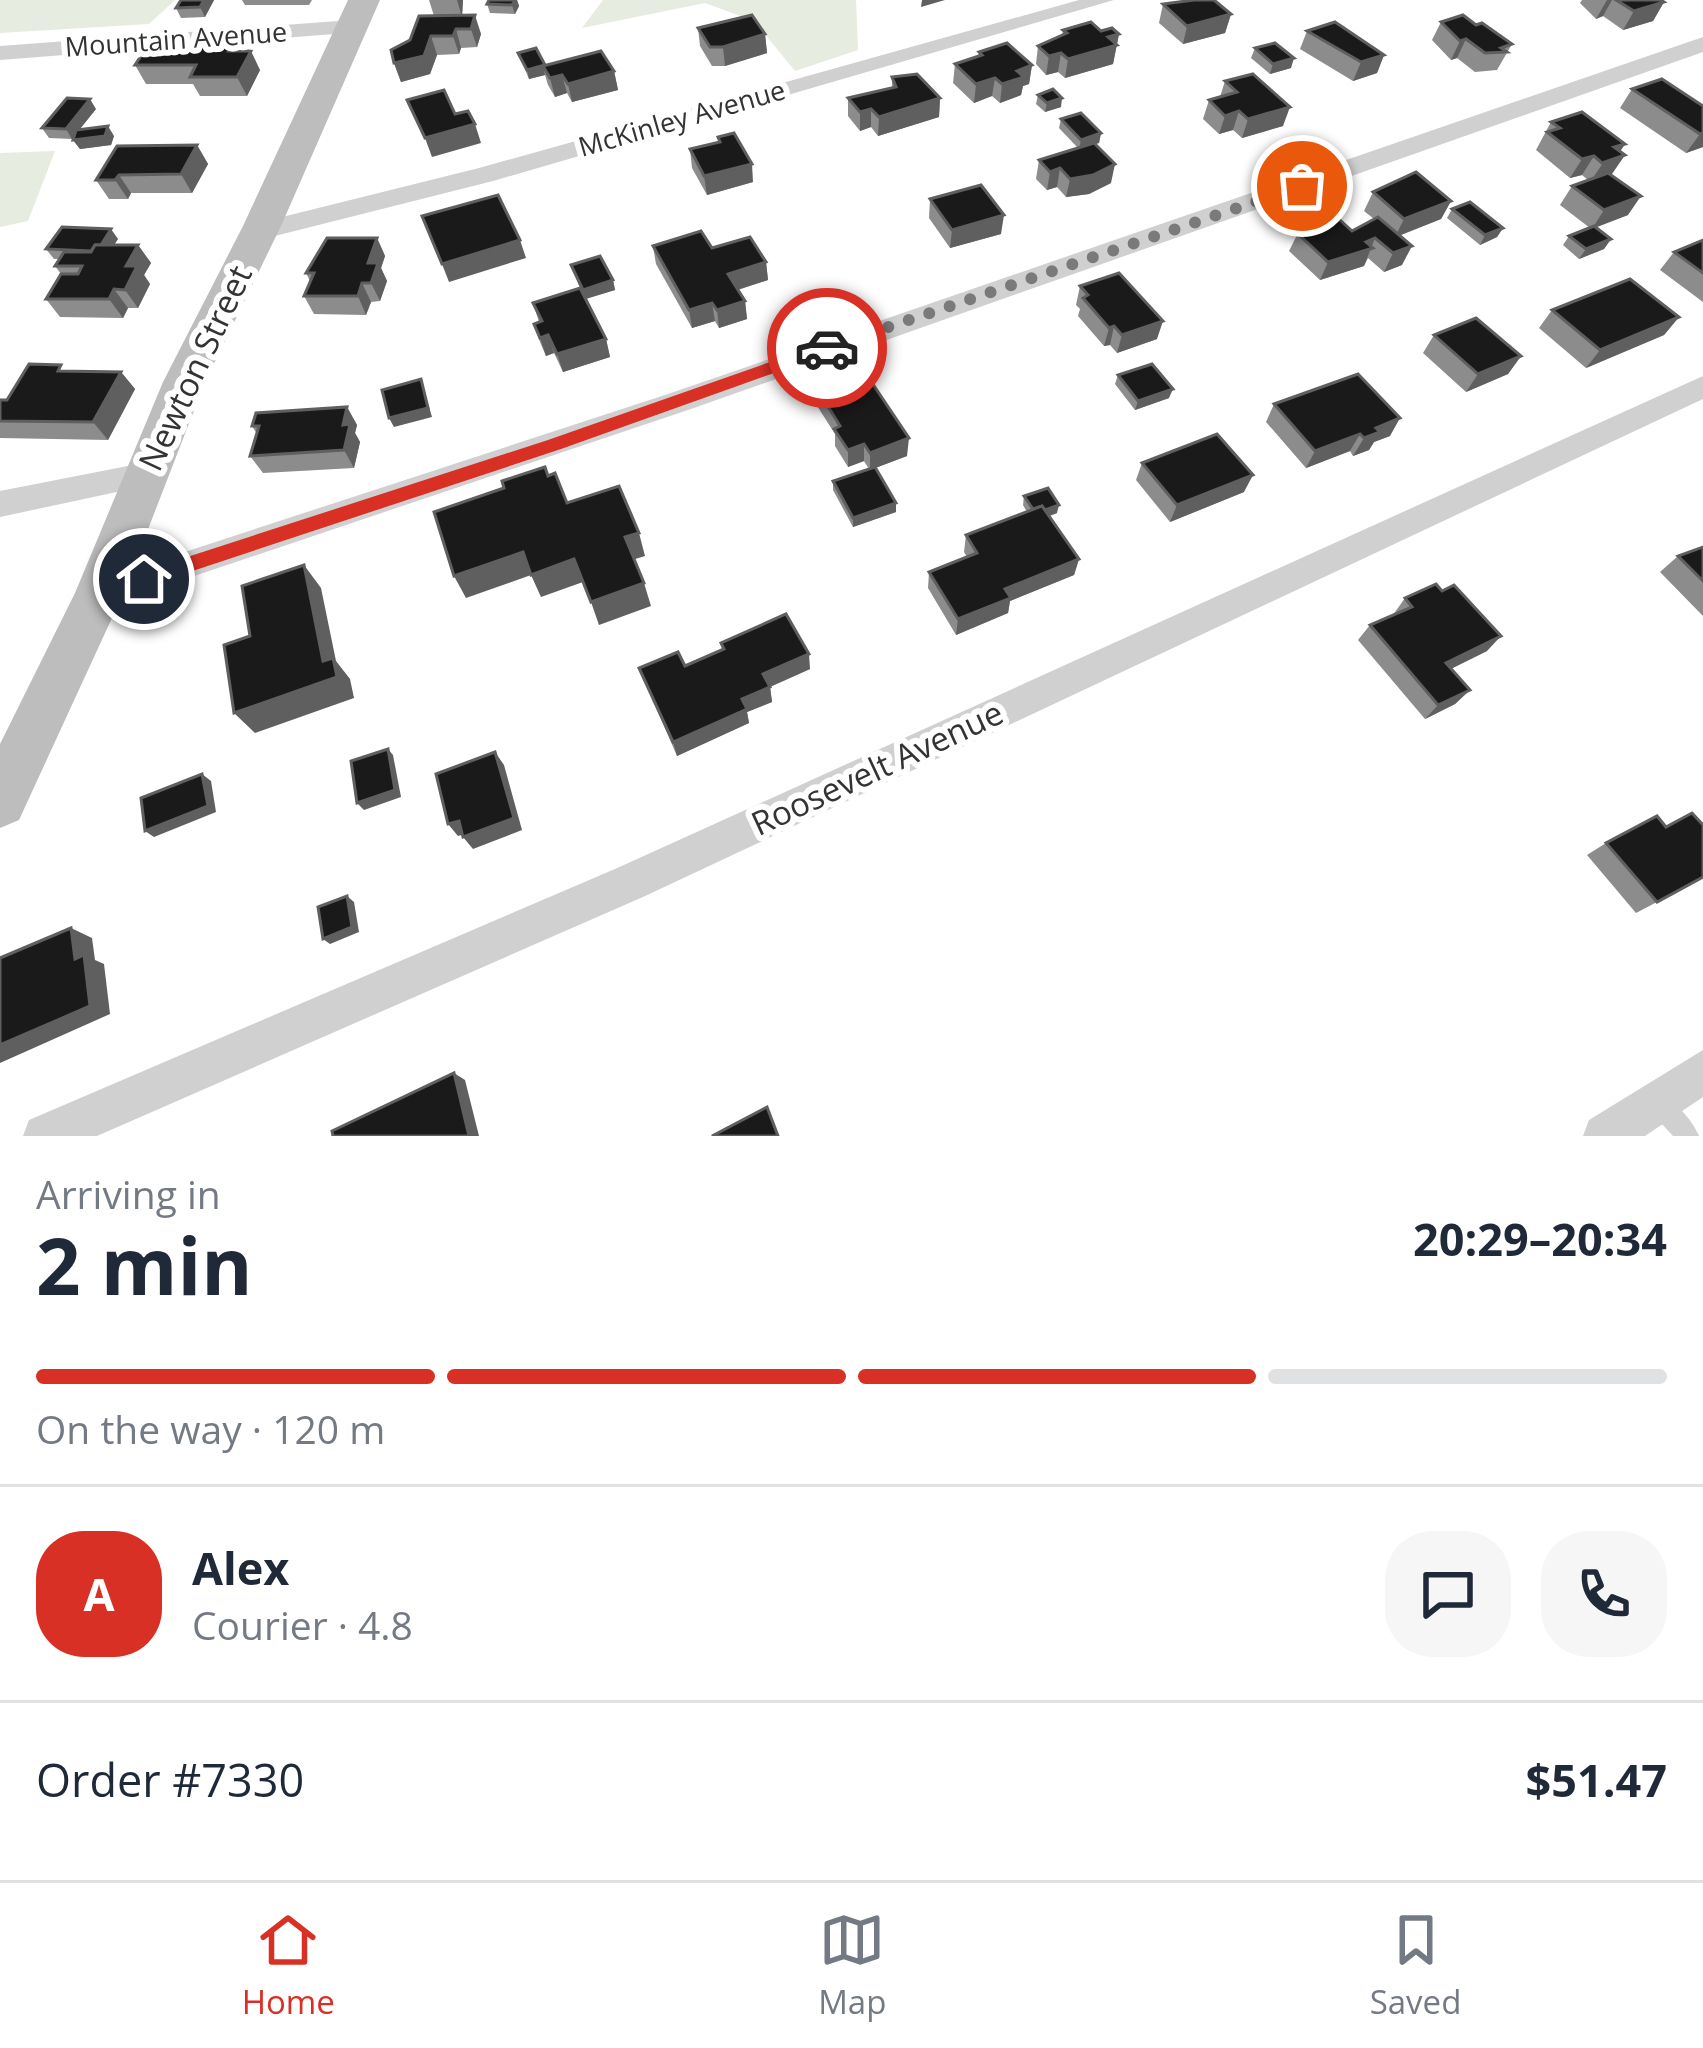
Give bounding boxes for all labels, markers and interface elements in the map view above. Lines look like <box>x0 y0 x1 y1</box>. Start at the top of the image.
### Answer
street label: Mountain Avenue <box>64 12 288 65</box>
street label: McKinley Avenue <box>574 70 789 165</box>
pin <box>1251 135 1353 237</box>
icon: bag <box>1269 153 1335 219</box>
street label: Newton Street <box>127 258 262 478</box>
courier <box>767 288 887 408</box>
icon: car <box>794 315 860 381</box>
pin <box>93 528 195 630</box>
icon: home <box>111 546 177 612</box>
street label: Roosevelt Avenue <box>744 689 1010 846</box>
text: Arriving in <box>36 1167 221 1220</box>
text: 20:29–20:34 <box>1413 1208 1667 1269</box>
text: 2 min <box>36 1212 253 1318</box>
text: On the way · 120 m <box>36 1402 385 1455</box>
button: chat <box>1385 1531 1511 1657</box>
button: phone <box>1541 1531 1667 1657</box>
text: Alex <box>192 1537 289 1598</box>
text: A <box>83 1563 115 1624</box>
text: Courier · 4.8 <box>192 1598 413 1651</box>
text: Order #7330 <box>36 1749 304 1810</box>
text: $51.47 <box>1526 1749 1667 1810</box>
tab: Home <box>242 1907 335 2024</box>
tab: Map <box>818 1907 886 2024</box>
tab: Saved <box>1370 1907 1461 2024</box>

